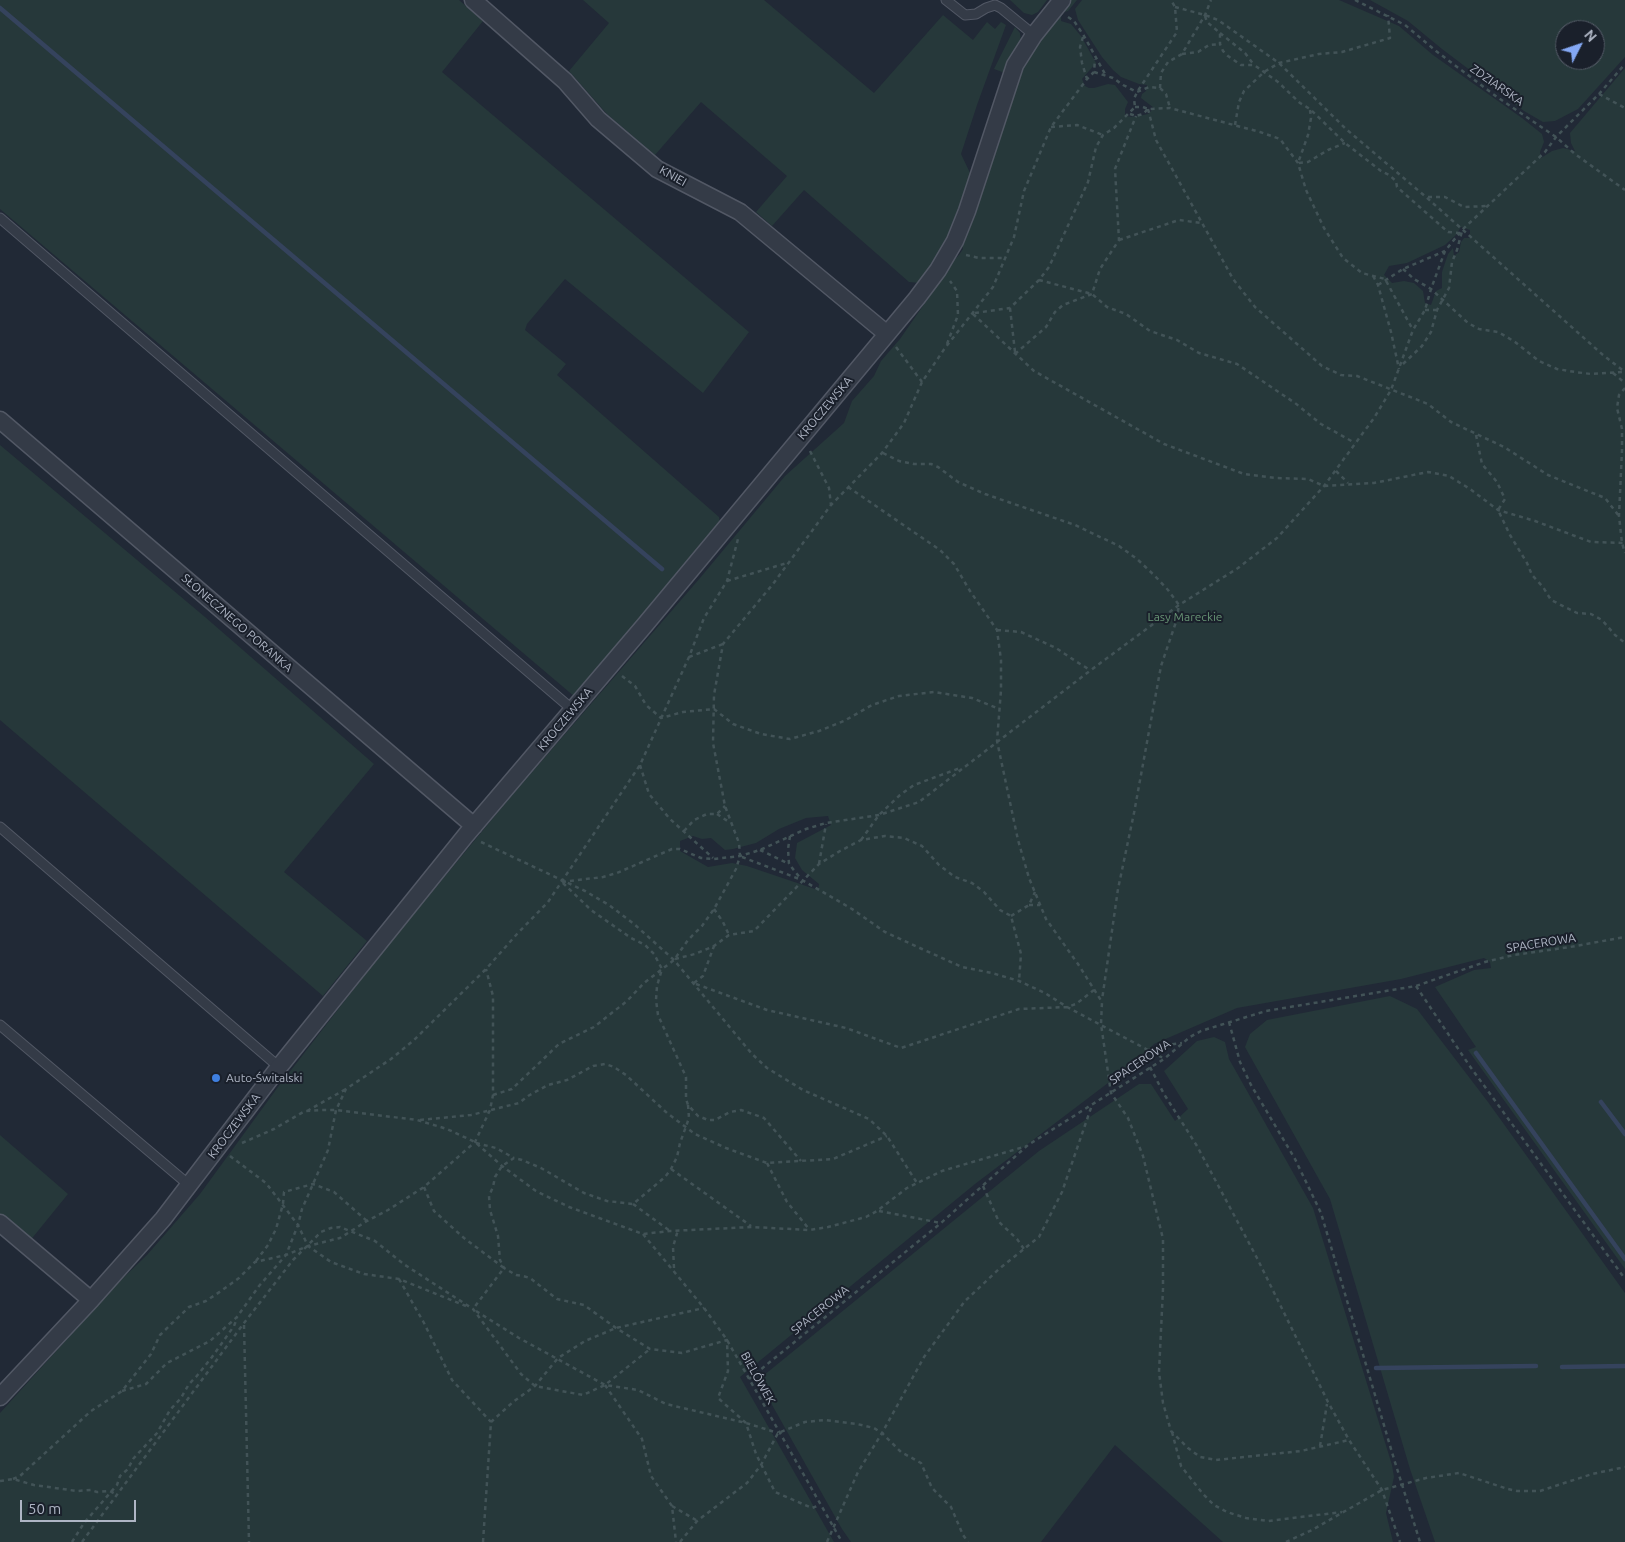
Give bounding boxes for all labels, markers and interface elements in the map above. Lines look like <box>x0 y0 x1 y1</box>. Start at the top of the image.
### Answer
north arrow <box>1555 20 1605 70</box>
text: N <box>1581 27 1600 45</box>
street label: ZDZIARSKA <box>1467 61 1527 109</box>
street label: KNIEI <box>657 163 689 189</box>
street label: KROCZEWSKA <box>794 374 856 442</box>
street label: SŁONECZNEGO PORANKA <box>179 571 295 675</box>
park label: Lasy Mareckie <box>1148 610 1222 624</box>
street label: KROCZEWSKA <box>534 685 596 753</box>
street label: SPACEROWA <box>1505 930 1577 956</box>
street label: SPACEROWA <box>1107 1036 1173 1088</box>
place label: Auto-Świtalski <box>226 1071 303 1085</box>
marker: Auto-Świtalski <box>210 1072 222 1084</box>
street label: KROCZEWSKA <box>205 1091 263 1161</box>
street label: SPACEROWA <box>788 1282 852 1338</box>
street label: BIELÓWEK <box>738 1349 778 1407</box>
scale bar <box>22 1490 139 1522</box>
text: 50 m <box>28 1500 61 1517</box>

